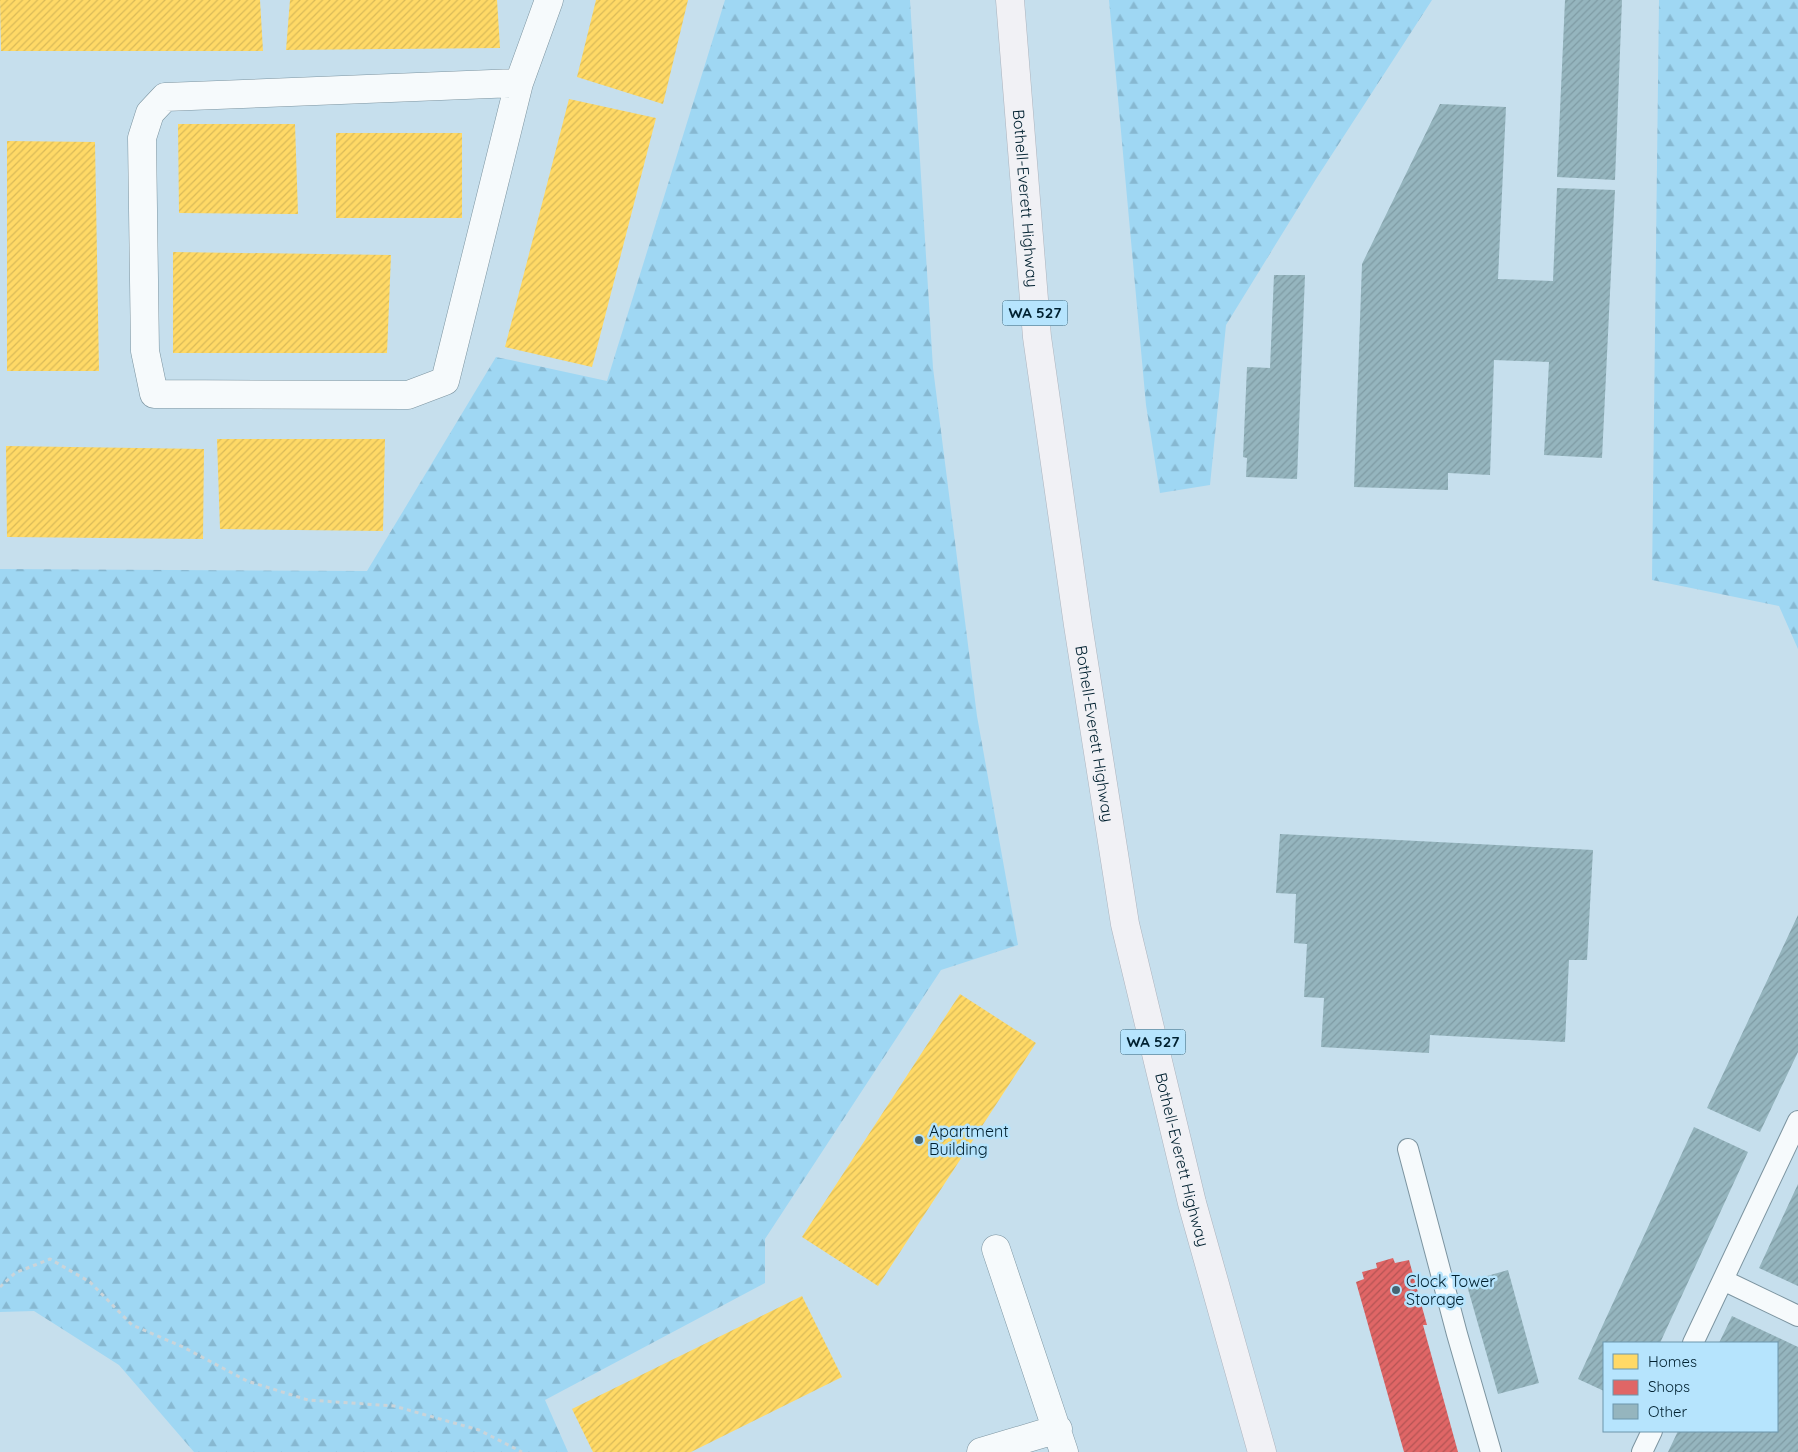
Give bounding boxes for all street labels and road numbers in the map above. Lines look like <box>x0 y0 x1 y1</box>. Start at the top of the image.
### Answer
street label: Bothell-Everett Highway <box>1009 109 1043 288</box>
road number: WA 527 <box>1002 300 1068 326</box>
street label: Bothell-Everett Highway <box>1071 644 1119 823</box>
road number: WA 527 <box>1120 1030 1186 1054</box>
street label: Bothell-Everett Highway <box>1151 1070 1214 1249</box>

